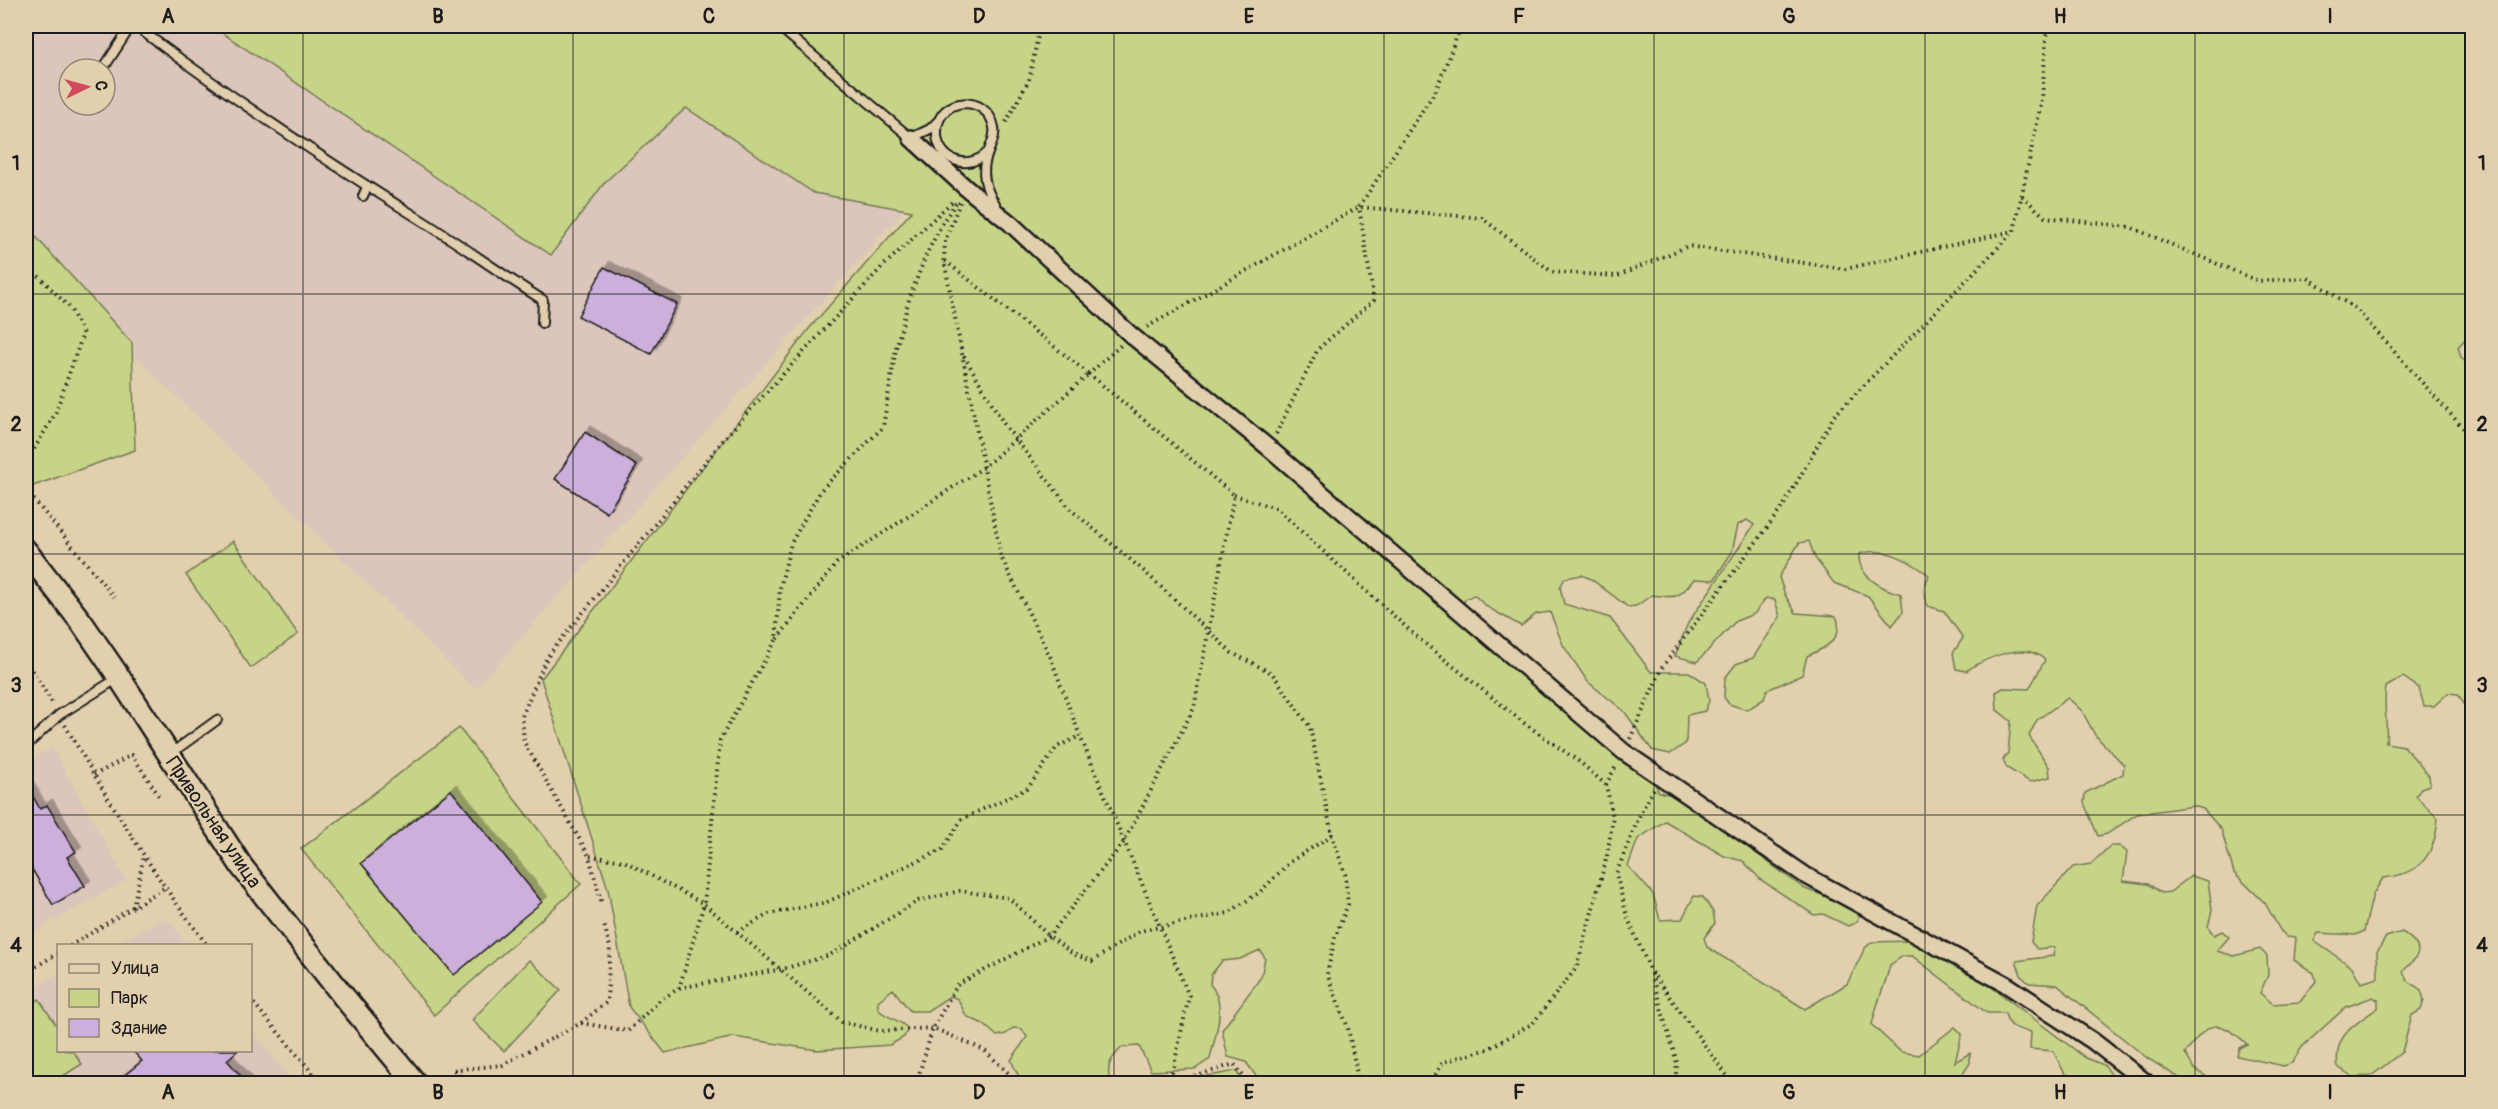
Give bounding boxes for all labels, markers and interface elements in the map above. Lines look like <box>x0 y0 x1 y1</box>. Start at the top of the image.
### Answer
text: A <box>162 4 175 29</box>
text: B <box>432 4 444 29</box>
text: C <box>703 4 715 29</box>
text: D <box>973 4 986 29</box>
text: E <box>1244 4 1255 29</box>
text: F <box>1513 4 1525 29</box>
text: G <box>1782 4 1796 29</box>
text: H <box>2054 4 2067 29</box>
text: I <box>2327 4 2333 29</box>
north arrow <box>57 57 117 117</box>
text: С <box>91 80 111 92</box>
text: 1 <box>12 151 20 176</box>
text: 1 <box>2478 151 2486 176</box>
text: 2 <box>10 412 22 437</box>
text: 2 <box>2476 412 2488 437</box>
text: 3 <box>10 673 22 698</box>
text: 3 <box>2476 673 2488 698</box>
street label: Привольная улица <box>160 752 267 893</box>
text: 4 <box>10 933 22 958</box>
text: 4 <box>2476 933 2488 958</box>
legend <box>57 944 252 1052</box>
text: Улица <box>111 957 159 980</box>
text: Парк <box>111 987 148 1010</box>
text: Здание <box>111 1017 167 1040</box>
text: A <box>162 1080 175 1105</box>
text: B <box>432 1080 444 1105</box>
text: C <box>703 1080 715 1105</box>
text: D <box>973 1080 986 1105</box>
text: E <box>1244 1080 1255 1105</box>
text: F <box>1513 1080 1525 1105</box>
text: G <box>1782 1080 1796 1105</box>
text: H <box>2054 1080 2067 1105</box>
text: I <box>2327 1080 2333 1105</box>

